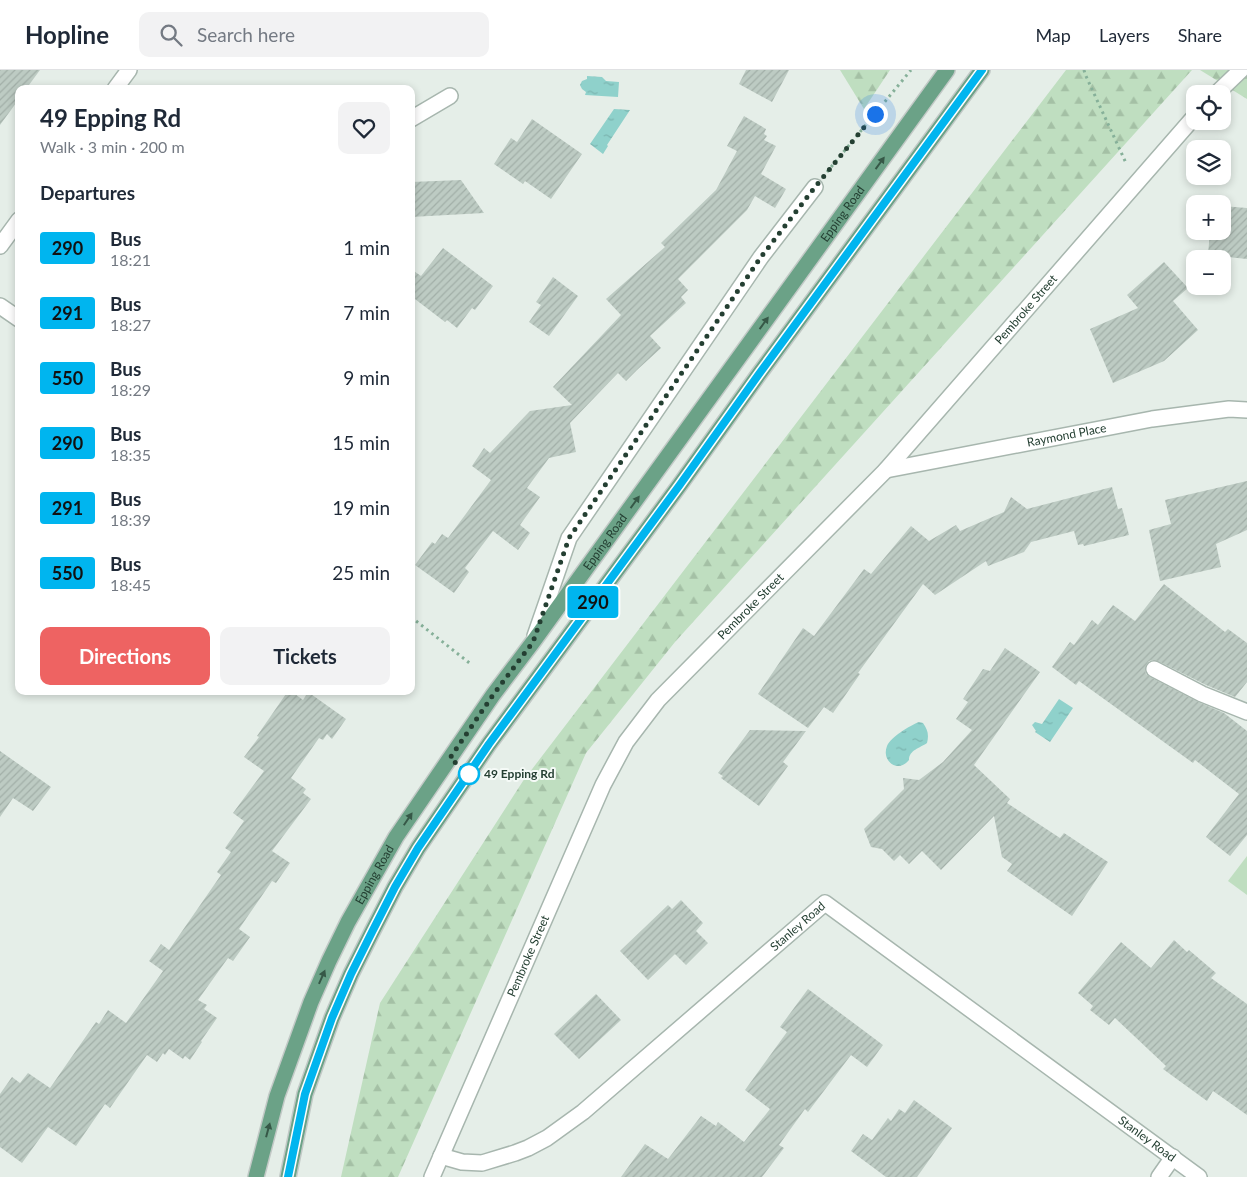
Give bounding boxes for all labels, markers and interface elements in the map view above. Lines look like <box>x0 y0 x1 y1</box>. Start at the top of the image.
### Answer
search box <box>139 12 489 57</box>
text: Hopline <box>25 20 109 49</box>
icon: search <box>157 21 185 49</box>
text: Search here <box>197 23 295 46</box>
text: Map <box>1035 24 1071 46</box>
text: Layers <box>1099 24 1150 46</box>
text: Share <box>1178 24 1222 46</box>
map controls <box>1186 85 1231 295</box>
button: locate <box>1186 85 1231 130</box>
button: heart <box>338 102 390 154</box>
your location <box>863 102 888 127</box>
text: 49 Epping Rd <box>40 103 181 132</box>
text: Walk · 3 min · 200 m <box>40 137 185 156</box>
button: layers <box>1186 140 1231 185</box>
one-way arrow <box>874 157 885 170</box>
text: Departures <box>40 181 135 204</box>
street label: Epping Road <box>817 183 868 245</box>
button: + <box>1186 195 1231 240</box>
text: Bus <box>110 227 141 250</box>
text: 1 min <box>343 236 390 259</box>
text: 290 <box>52 237 83 259</box>
text: 18:21 <box>110 250 151 269</box>
button: − <box>1186 250 1231 295</box>
street label: Pembroke Street <box>991 271 1061 347</box>
text: Bus <box>110 292 141 315</box>
text: 7 min <box>343 301 390 324</box>
text: 291 <box>52 302 83 324</box>
text: 18:27 <box>110 315 151 334</box>
one-way arrow <box>759 316 769 330</box>
text: Bus <box>110 357 141 380</box>
text: 9 min <box>343 366 390 389</box>
text: 550 <box>52 367 83 389</box>
text: 18:29 <box>110 380 151 399</box>
street label: Raymond Place <box>1026 420 1108 450</box>
text: Bus <box>110 422 141 445</box>
text: 15 min <box>332 431 390 454</box>
text: 290 <box>52 432 83 454</box>
text: 18:35 <box>110 445 151 464</box>
text: Bus <box>110 487 141 510</box>
one-way arrow <box>630 495 640 509</box>
text: 19 min <box>332 496 390 519</box>
text: 291 <box>52 497 83 519</box>
text: 18:39 <box>110 510 151 529</box>
street label: Epping Road <box>579 511 630 573</box>
text: Bus <box>110 552 141 575</box>
text: 25 min <box>332 561 390 584</box>
text: 550 <box>52 562 83 584</box>
street label: Pembroke Street <box>714 569 787 642</box>
text: 18:45 <box>110 575 151 594</box>
line badge: 290 <box>564 586 622 618</box>
text: 290 <box>577 591 609 613</box>
button: Directions <box>40 627 210 685</box>
button: Tickets <box>220 627 390 685</box>
marker: 49 Epping Rd <box>458 763 480 785</box>
place label: 49 Epping Rd <box>484 766 555 781</box>
one-way arrow <box>403 812 413 826</box>
street label: Epping Road <box>352 842 397 907</box>
street label: Stanley Road <box>767 898 828 954</box>
street label: Pembroke Street <box>504 912 553 999</box>
one-way arrow <box>318 970 326 984</box>
street label: Stanley Road <box>1115 1112 1179 1165</box>
one-way arrow <box>264 1122 272 1137</box>

